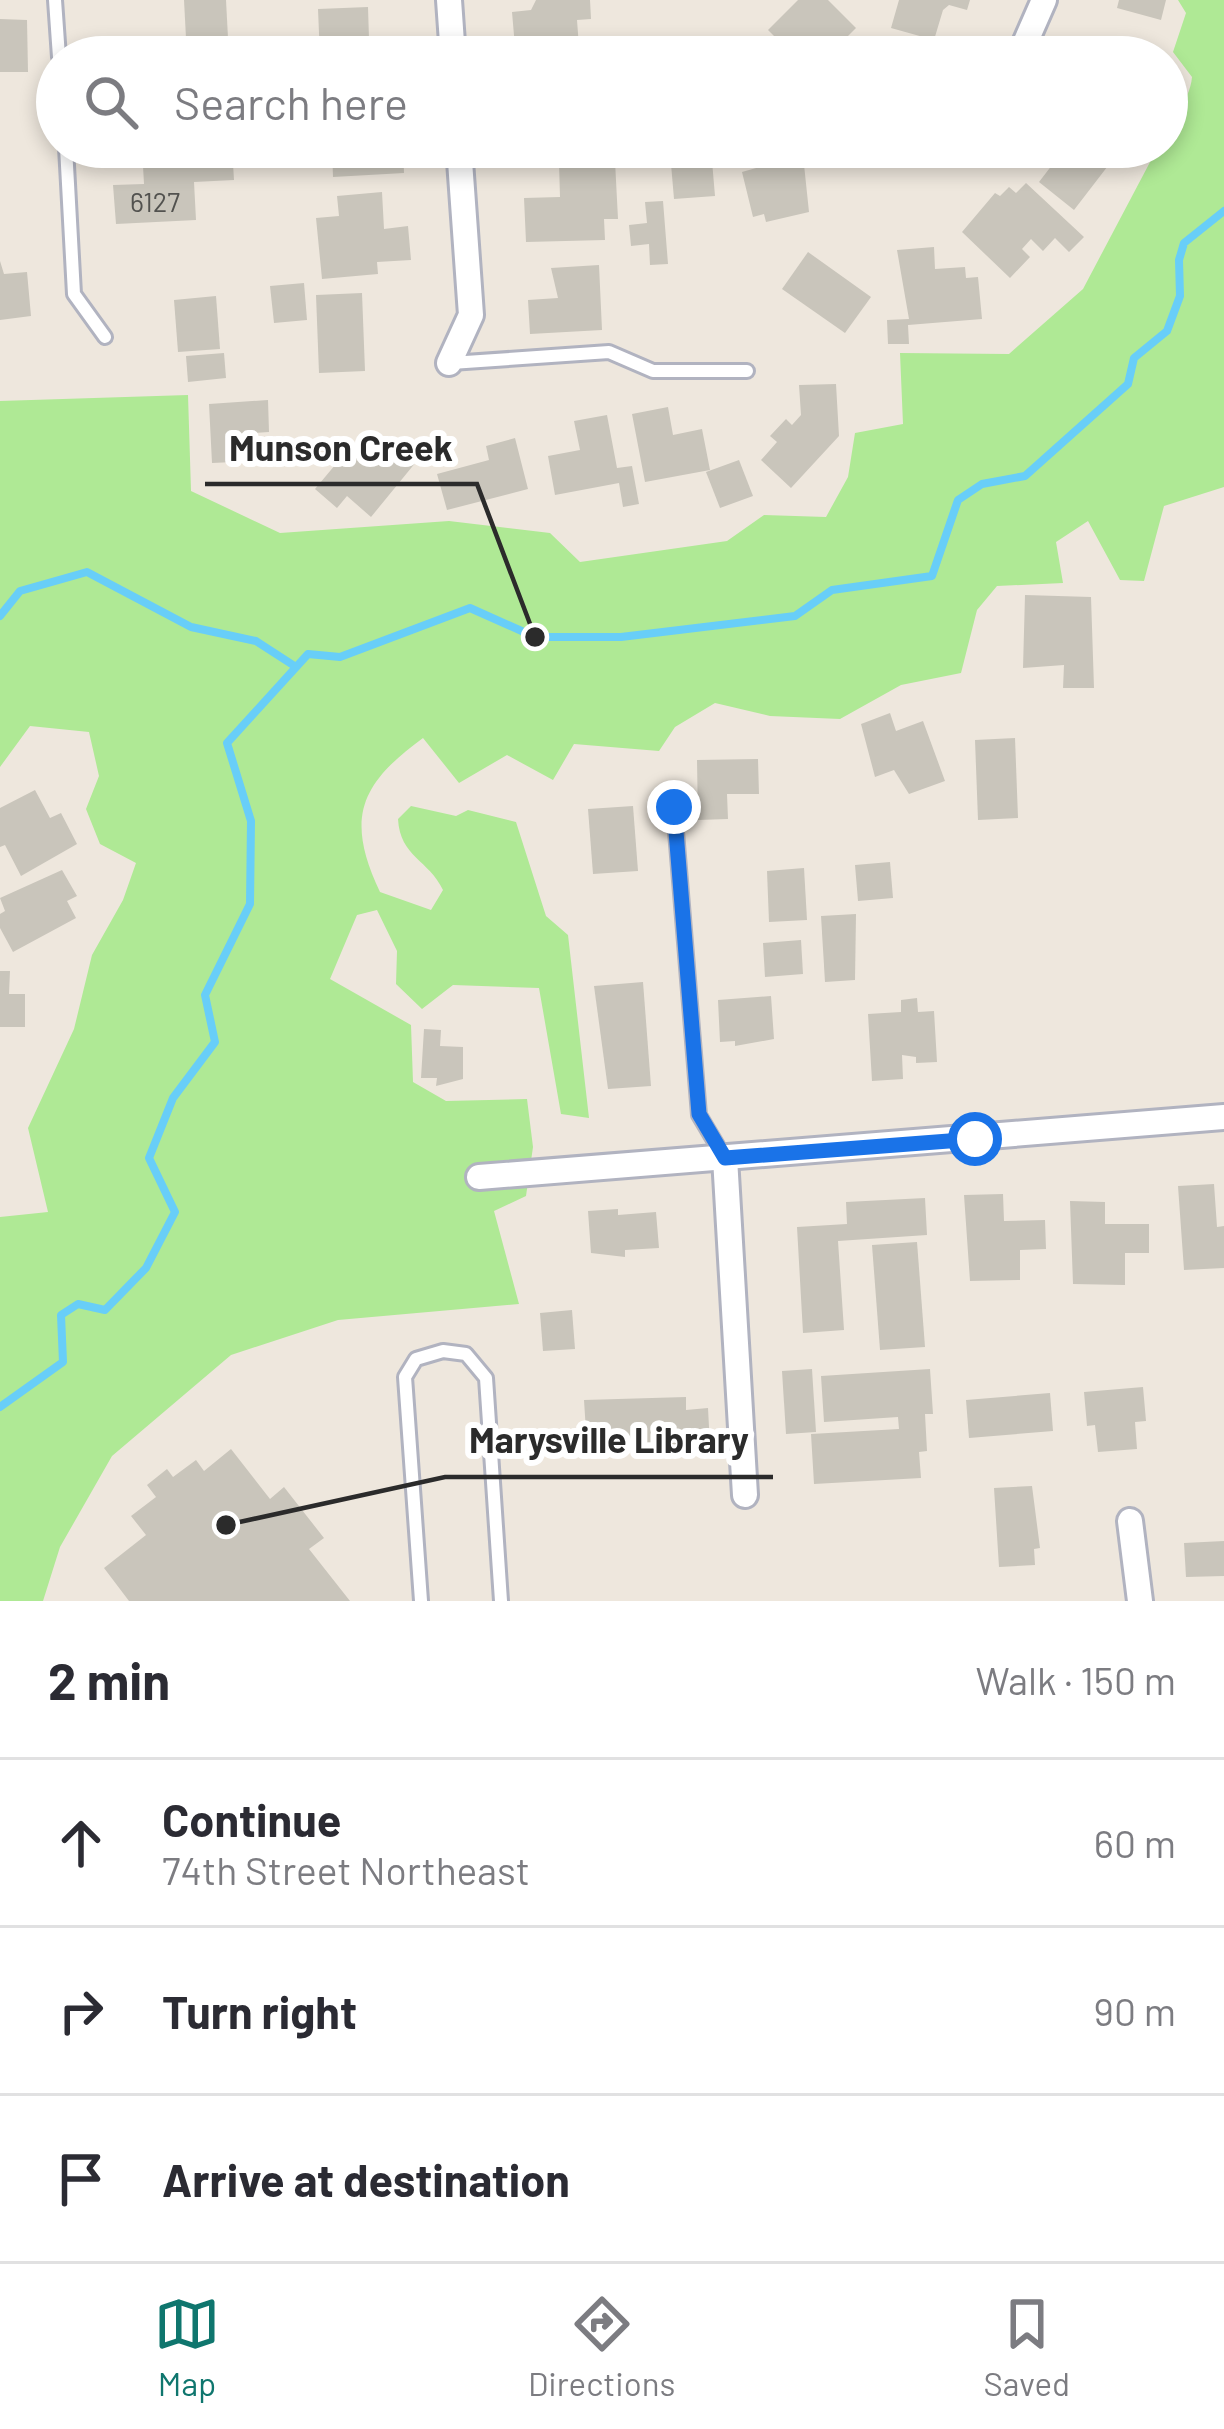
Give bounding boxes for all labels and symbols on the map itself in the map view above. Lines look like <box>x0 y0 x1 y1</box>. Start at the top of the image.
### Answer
house number: 6127 <box>130 185 180 217</box>
callout: Munson Creek <box>205 412 477 484</box>
text: Munson Creek <box>229 425 453 468</box>
route end <box>647 780 701 834</box>
route start <box>948 1112 1002 1166</box>
callout: Marysville Library <box>445 1405 773 1477</box>
text: Marysville Library <box>469 1417 749 1460</box>

